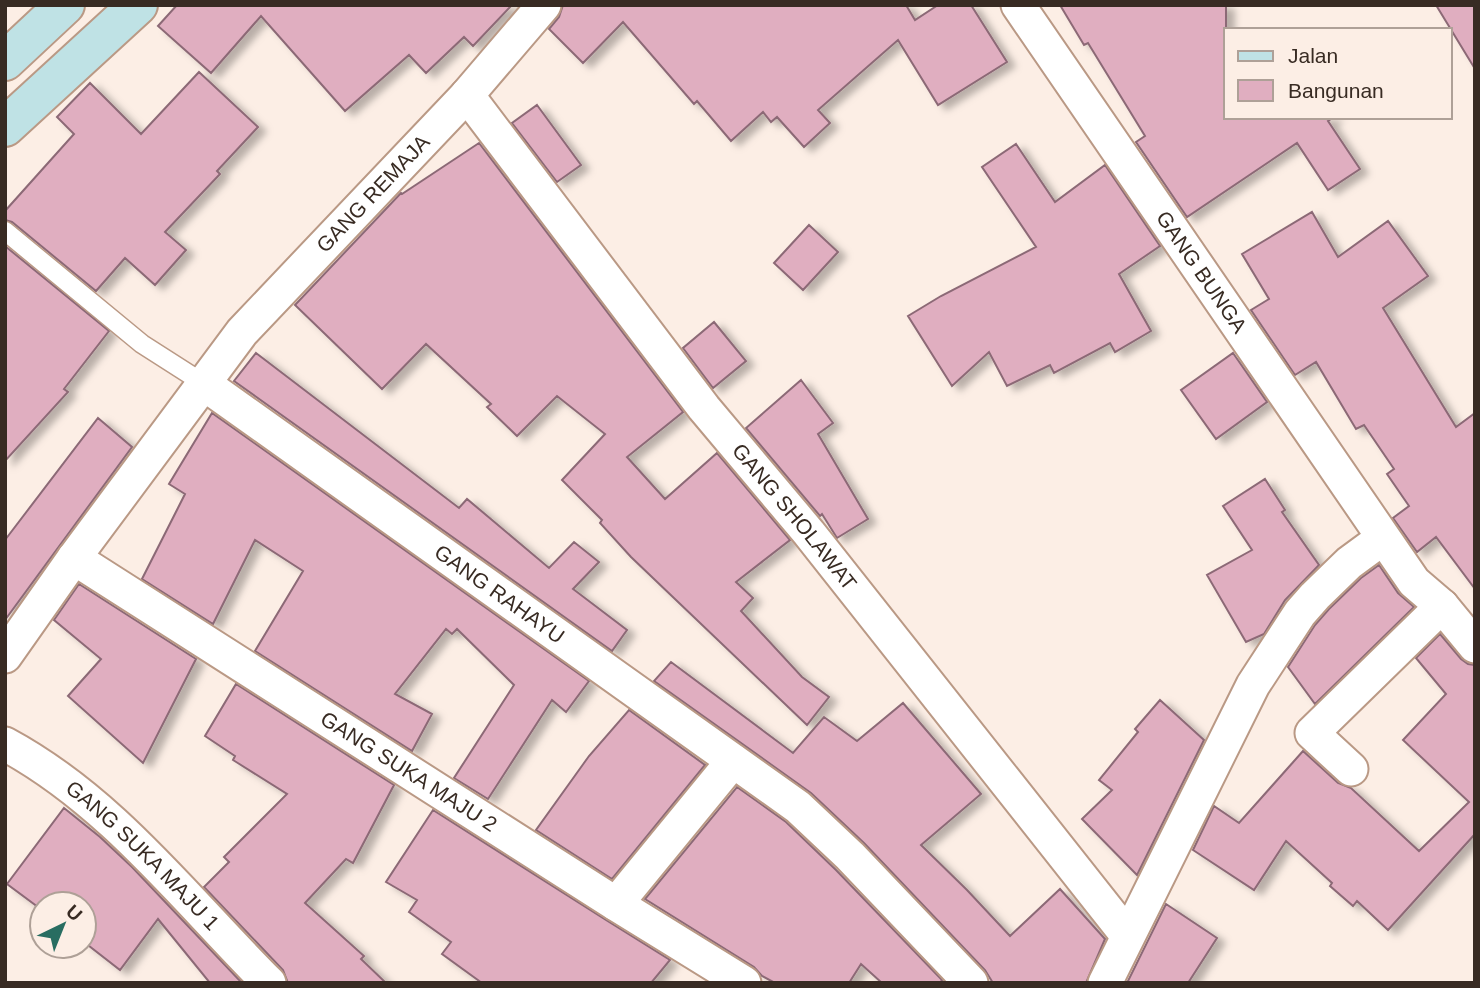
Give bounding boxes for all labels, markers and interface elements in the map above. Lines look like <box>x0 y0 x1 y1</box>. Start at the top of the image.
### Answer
legend <box>1224 28 1452 119</box>
text: Jalan <box>1288 44 1338 67</box>
text: Bangunan <box>1288 79 1384 102</box>
street label: GANG REMAJA <box>312 130 434 257</box>
street label: GANG BUNGA <box>1152 207 1252 337</box>
street label: GANG SHOLAWAT <box>728 439 862 594</box>
street label: GANG RAHAYU <box>430 540 569 648</box>
street label: GANG SUKA MAJU 2 <box>317 707 501 836</box>
street label: GANG SUKA MAJU 1 <box>58 778 224 938</box>
north arrow <box>28 890 98 960</box>

